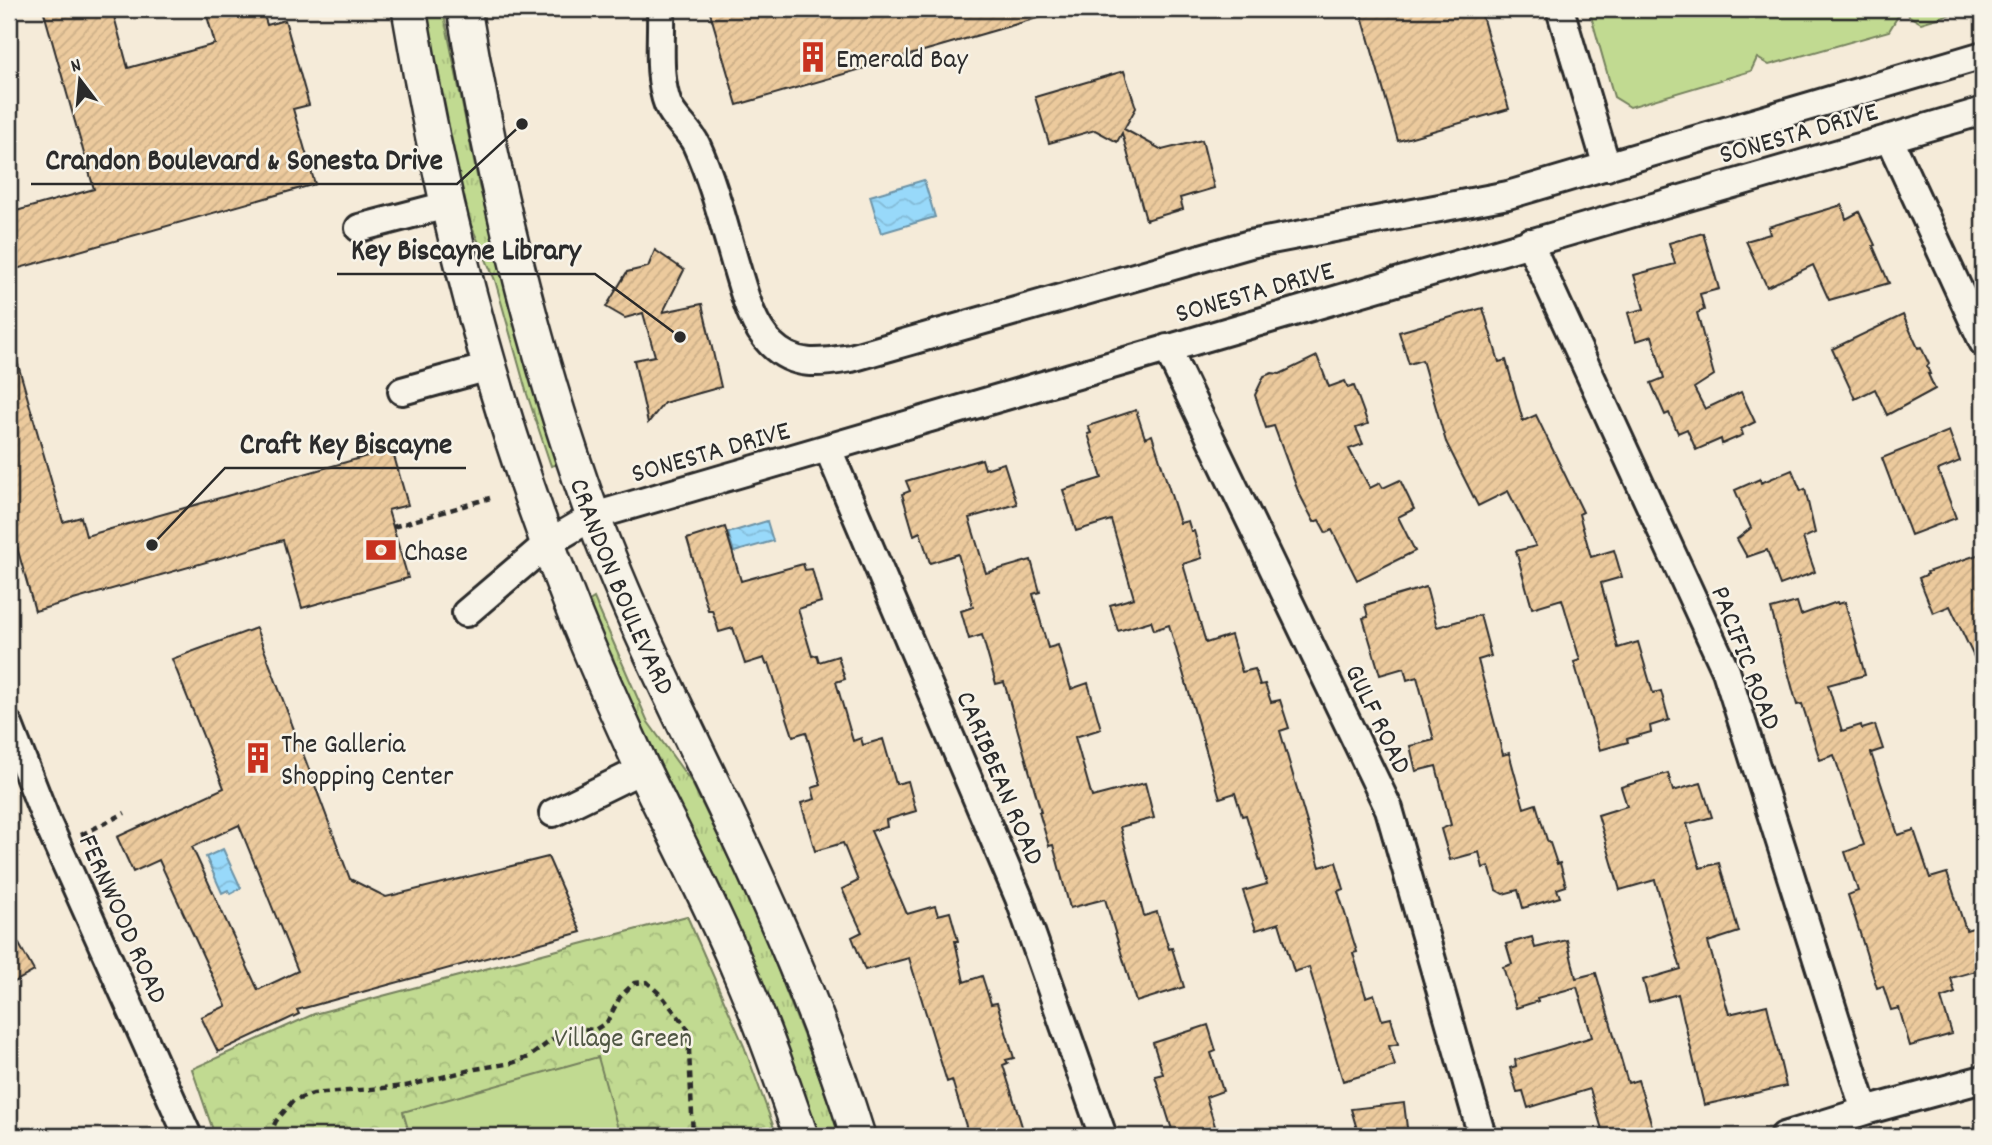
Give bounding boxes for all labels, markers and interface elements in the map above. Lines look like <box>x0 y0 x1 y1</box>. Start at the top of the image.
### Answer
building icon: Emerald Bay <box>796 40 830 74</box>
place label: Emerald Bay <box>836 42 968 82</box>
north arrow <box>46 46 116 116</box>
text: N <box>68 53 85 81</box>
street label: SONESTA DRIVE <box>1715 94 1884 178</box>
callout: Crandon Boulevard & Sonesta Drive <box>31 133 457 184</box>
text: Crandon Boulevard & Sonesta Drive <box>45 142 443 185</box>
callout: Key Biscayne Library <box>337 223 595 274</box>
text: Key Biscayne Library <box>351 232 583 275</box>
street label: SONESTA DRIVE <box>1171 253 1340 337</box>
street label: SONESTA DRIVE <box>627 413 796 497</box>
callout: Craft Key Biscayne <box>225 417 466 468</box>
text: Craft Key Biscayne <box>240 426 452 469</box>
street label: CRANDON BOULEVARD <box>556 474 682 703</box>
bank icon: Chase <box>364 533 398 567</box>
place label: Chase <box>404 535 468 575</box>
street label: PACIFIC ROAD <box>1698 581 1789 737</box>
street label: GULF ROAD <box>1332 659 1419 782</box>
street label: CARIBBEAN ROAD <box>943 686 1052 872</box>
place label: The Galleria Shopping Center <box>281 727 454 799</box>
building icon: The Galleria Shopping Center <box>241 741 275 775</box>
street label: FERNWOOD ROAD <box>65 829 176 1011</box>
park label: Village Green <box>554 1021 692 1061</box>

